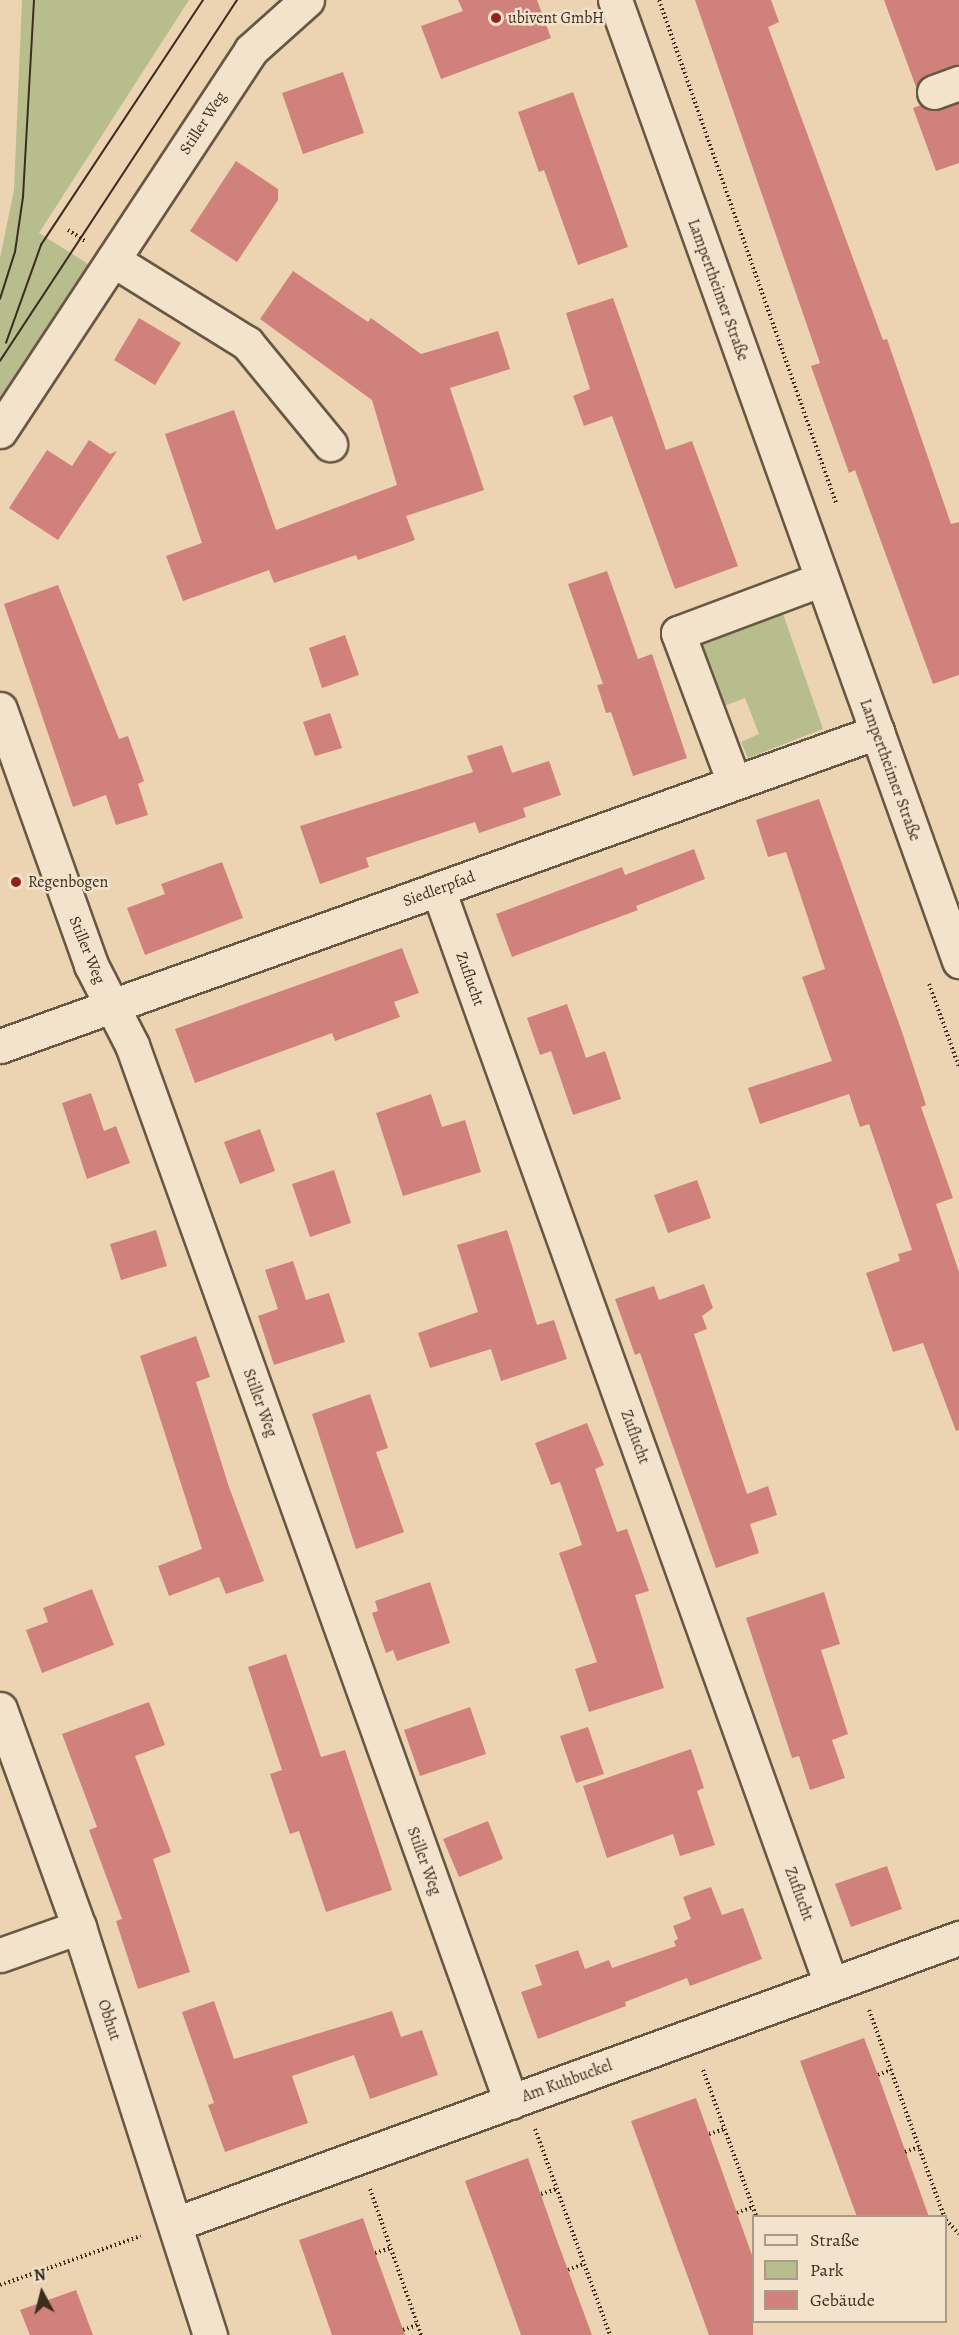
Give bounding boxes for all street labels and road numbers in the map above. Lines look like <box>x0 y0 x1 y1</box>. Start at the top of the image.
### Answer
street label: Stiller Weg <box>176 88 230 158</box>
street label: Lampertheimer Straße <box>683 216 753 364</box>
street label: Lampertheimer Straße <box>855 696 925 844</box>
street label: Siedlerpfad <box>400 867 478 911</box>
street label: Stiller Weg <box>65 913 109 987</box>
street label: Zuflucht <box>451 949 489 1009</box>
street label: Stiller Weg <box>239 1366 281 1440</box>
street label: Zuflucht <box>616 1407 654 1467</box>
street label: Stiller Weg <box>403 1824 445 1898</box>
street label: Zuflucht <box>780 1864 818 1924</box>
street label: Obhut <box>93 1997 125 2043</box>
street label: Am Kuhbuckel <box>519 2056 615 2106</box>

